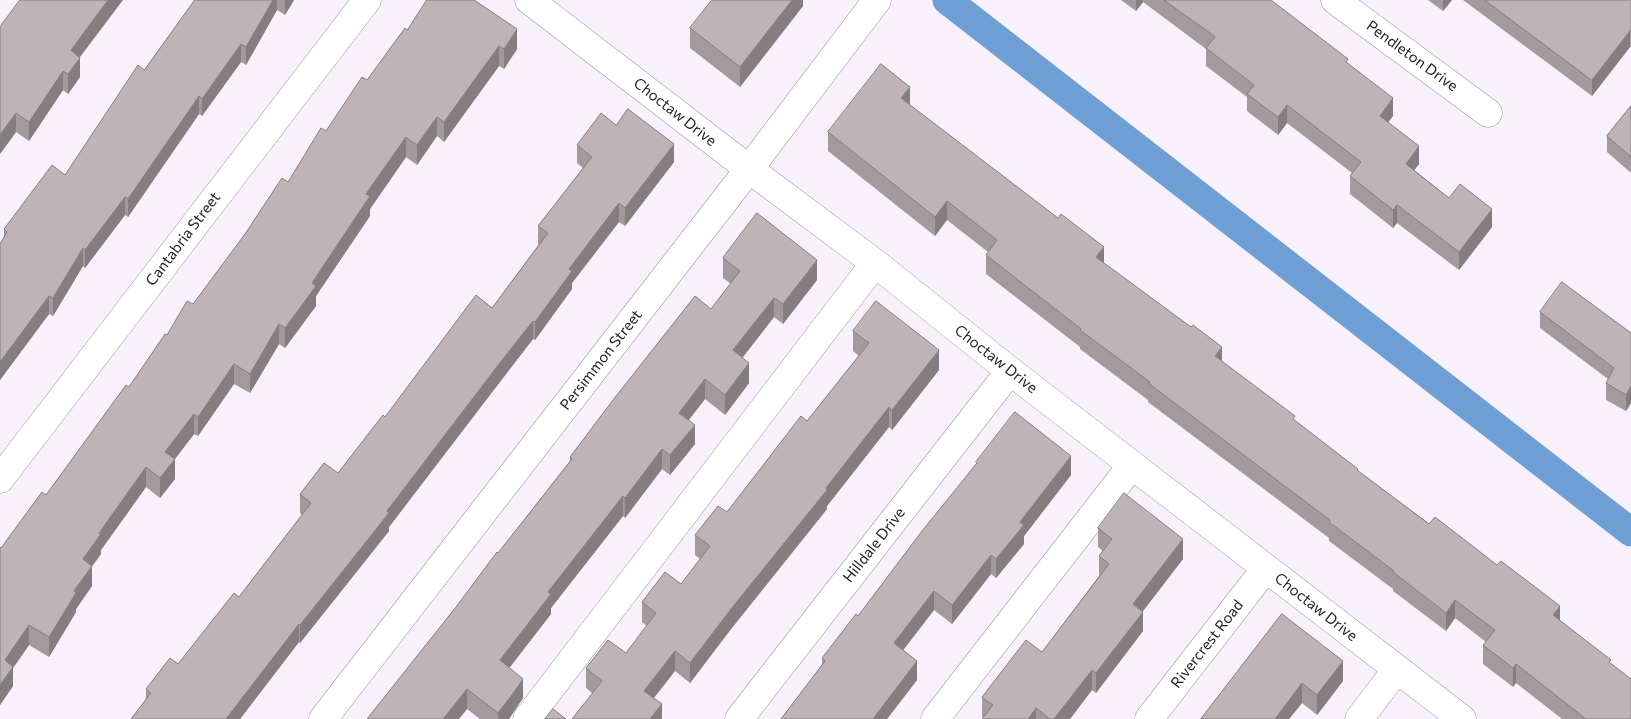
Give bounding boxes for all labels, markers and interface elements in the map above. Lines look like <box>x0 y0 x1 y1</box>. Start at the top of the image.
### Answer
street label: Pendleton Drive <box>1363 17 1461 95</box>
street label: Choctaw Drive <box>630 74 720 150</box>
street label: Cantabria Street <box>142 189 224 289</box>
street label: Persimmon Street <box>556 306 646 414</box>
street label: Choctaw Drive <box>951 321 1041 397</box>
street label: Hilldale Drive <box>839 504 909 586</box>
street label: Choctaw Drive <box>1271 569 1361 645</box>
street label: Rivercrest Road <box>1167 596 1247 692</box>

